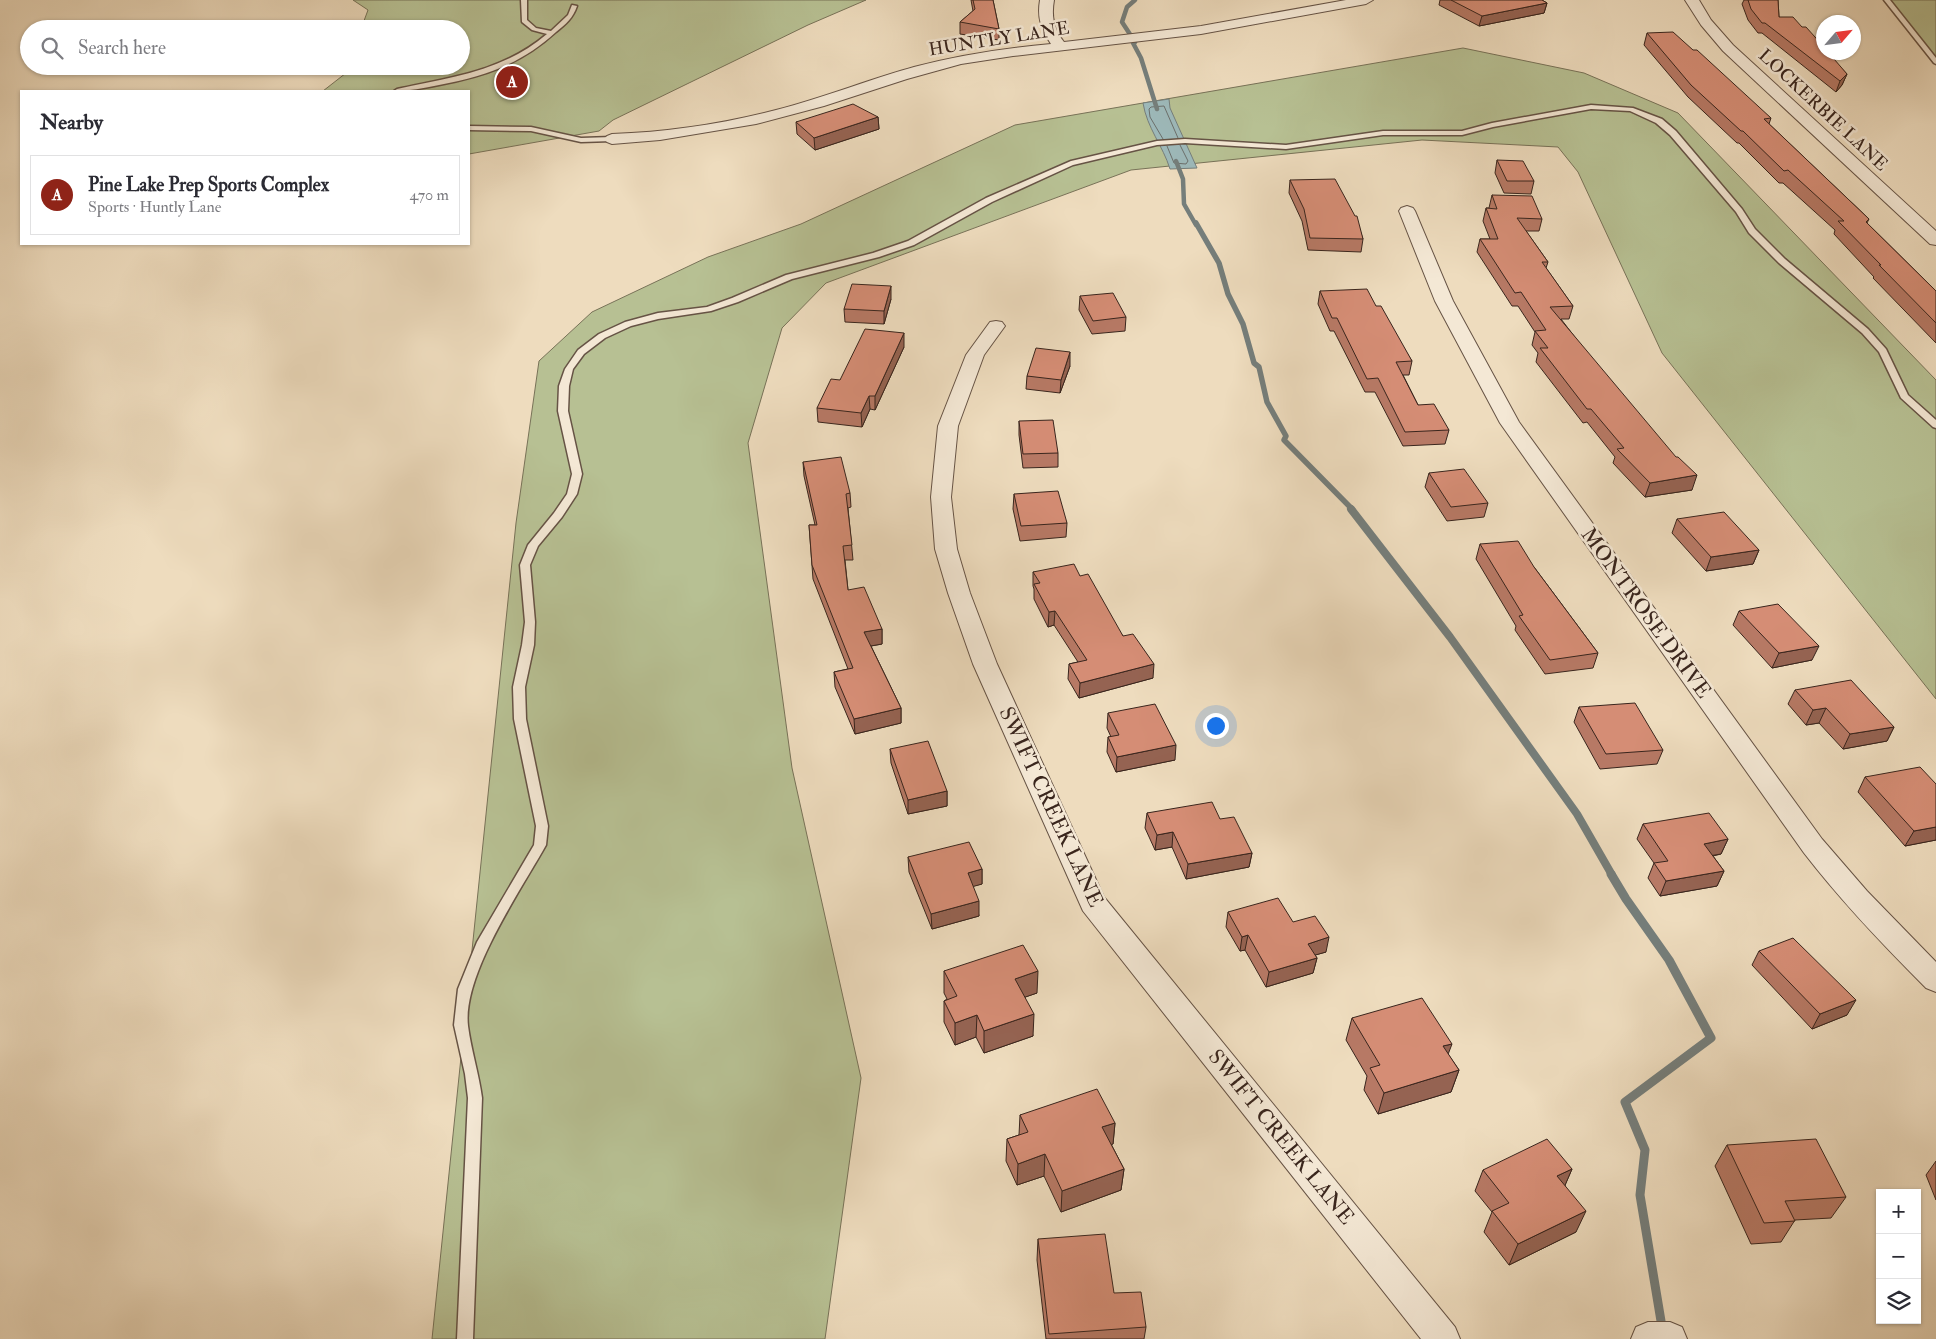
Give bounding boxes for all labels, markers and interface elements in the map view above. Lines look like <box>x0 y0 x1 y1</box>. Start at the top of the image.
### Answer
north arrow <box>1816 15 1861 60</box>
street label: HUNTLY LANE <box>927 17 1071 61</box>
search box <box>20 20 470 75</box>
icon: search <box>38 34 66 62</box>
text: Search here <box>78 36 166 60</box>
street label: LOCKERBIE LANE <box>1753 44 1893 176</box>
pin: A <box>496 63 528 101</box>
text: Nearby <box>40 109 103 136</box>
text: Pine Lake Prep Sports Complex <box>88 173 329 197</box>
text: A <box>52 185 62 205</box>
text: 470 m <box>409 185 449 205</box>
text: Sports · Huntly Lane <box>88 197 221 217</box>
street label: MONTROSE DRIVE <box>1575 522 1717 704</box>
street label: SWIFT CREEK LANE <box>993 703 1109 911</box>
your location <box>1203 713 1229 739</box>
street label: SWIFT CREEK LANE <box>1202 1044 1360 1230</box>
map controls <box>1876 1189 1921 1324</box>
button: + <box>1876 1189 1921 1234</box>
button: − <box>1876 1234 1921 1279</box>
button: layers <box>1876 1279 1921 1324</box>

